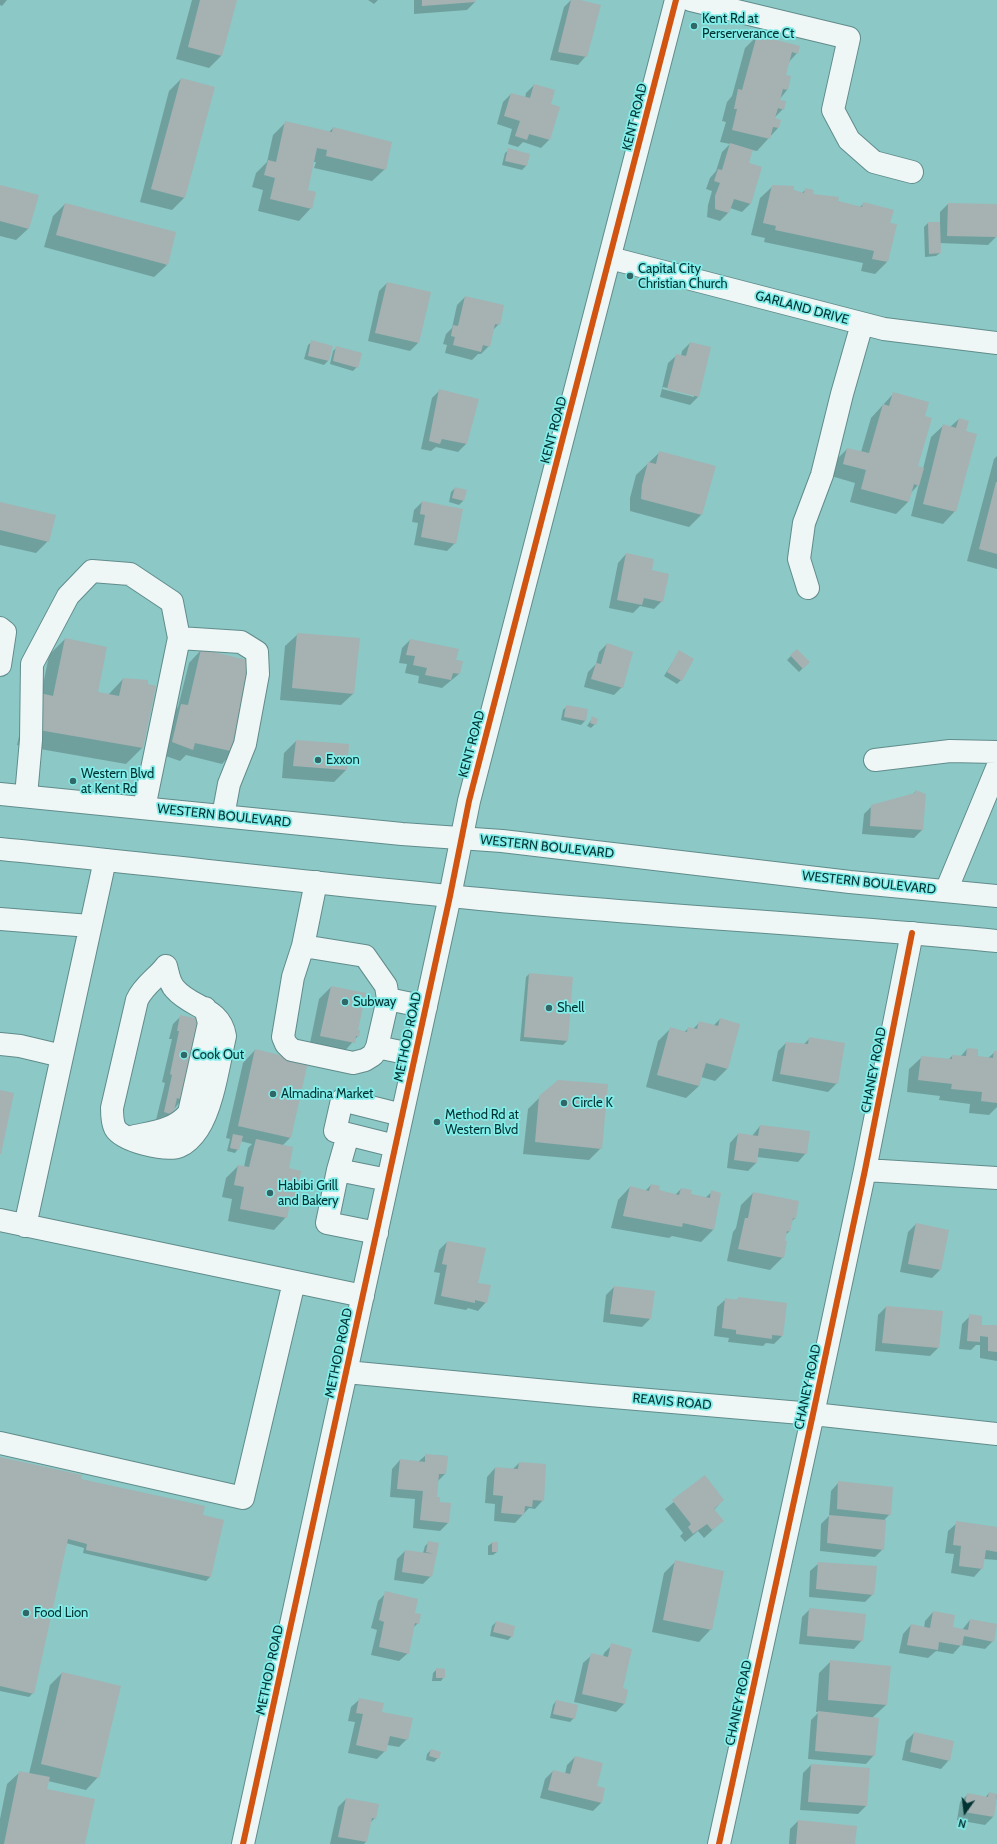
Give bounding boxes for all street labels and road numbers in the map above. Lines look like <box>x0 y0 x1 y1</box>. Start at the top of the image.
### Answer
street label: KENT ROAD <box>619 82 651 152</box>
street label: GARLAND DRIVE <box>753 288 851 328</box>
street label: KENT ROAD <box>538 395 570 465</box>
street label: KENT ROAD <box>456 709 488 779</box>
street label: WESTERN BOULEVARD <box>156 801 292 831</box>
street label: WESTERN BOULEVARD <box>479 832 615 862</box>
street label: WESTERN BOULEVARD <box>801 868 937 898</box>
street label: METHOD ROAD <box>391 991 425 1083</box>
street label: CHANEY ROAD <box>858 1026 890 1114</box>
street label: METHOD ROAD <box>322 1307 356 1399</box>
street label: CHANEY ROAD <box>791 1343 825 1431</box>
street label: REAVIS ROAD <box>632 1391 712 1413</box>
street label: METHOD ROAD <box>253 1624 287 1716</box>
street label: CHANEY ROAD <box>722 1659 756 1747</box>

